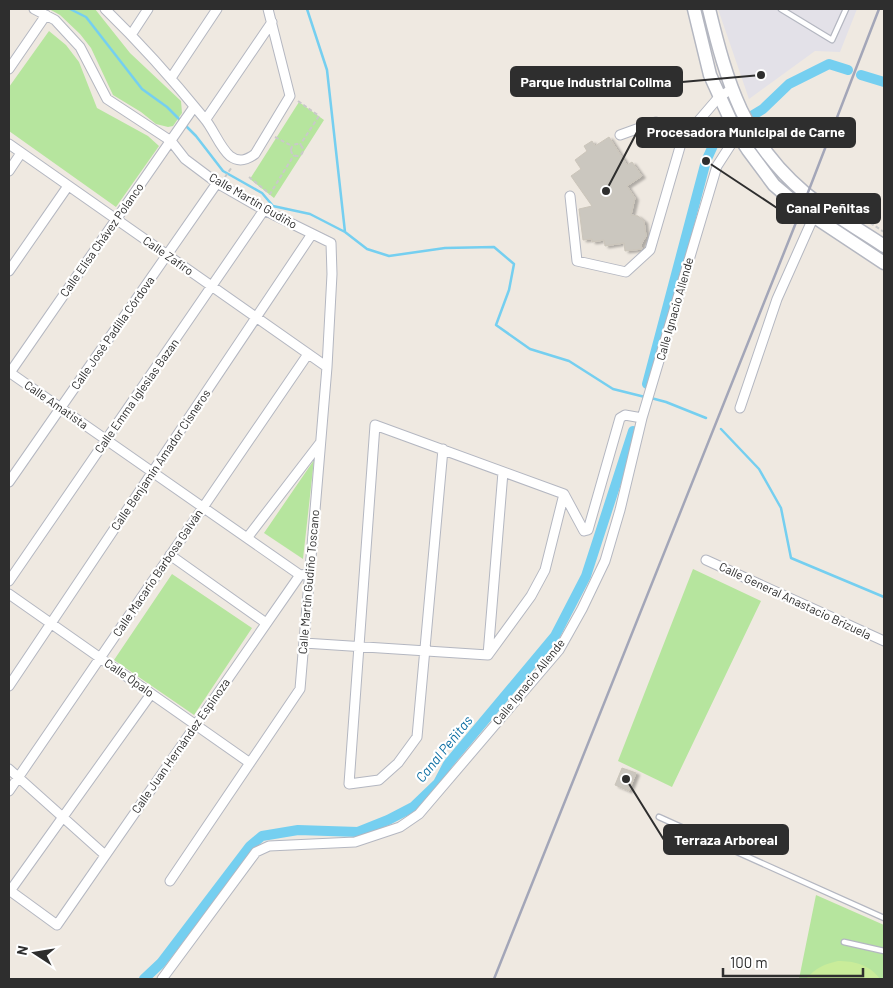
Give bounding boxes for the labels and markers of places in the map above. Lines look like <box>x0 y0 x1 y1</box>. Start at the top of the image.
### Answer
callout: Parque Industrial Colima <box>511 67 682 96</box>
callout: Procesadora Municipal de Carne <box>637 118 855 147</box>
callout: Canal Peñitas <box>777 194 880 223</box>
callout: Terraza Arboreal <box>664 825 788 854</box>

